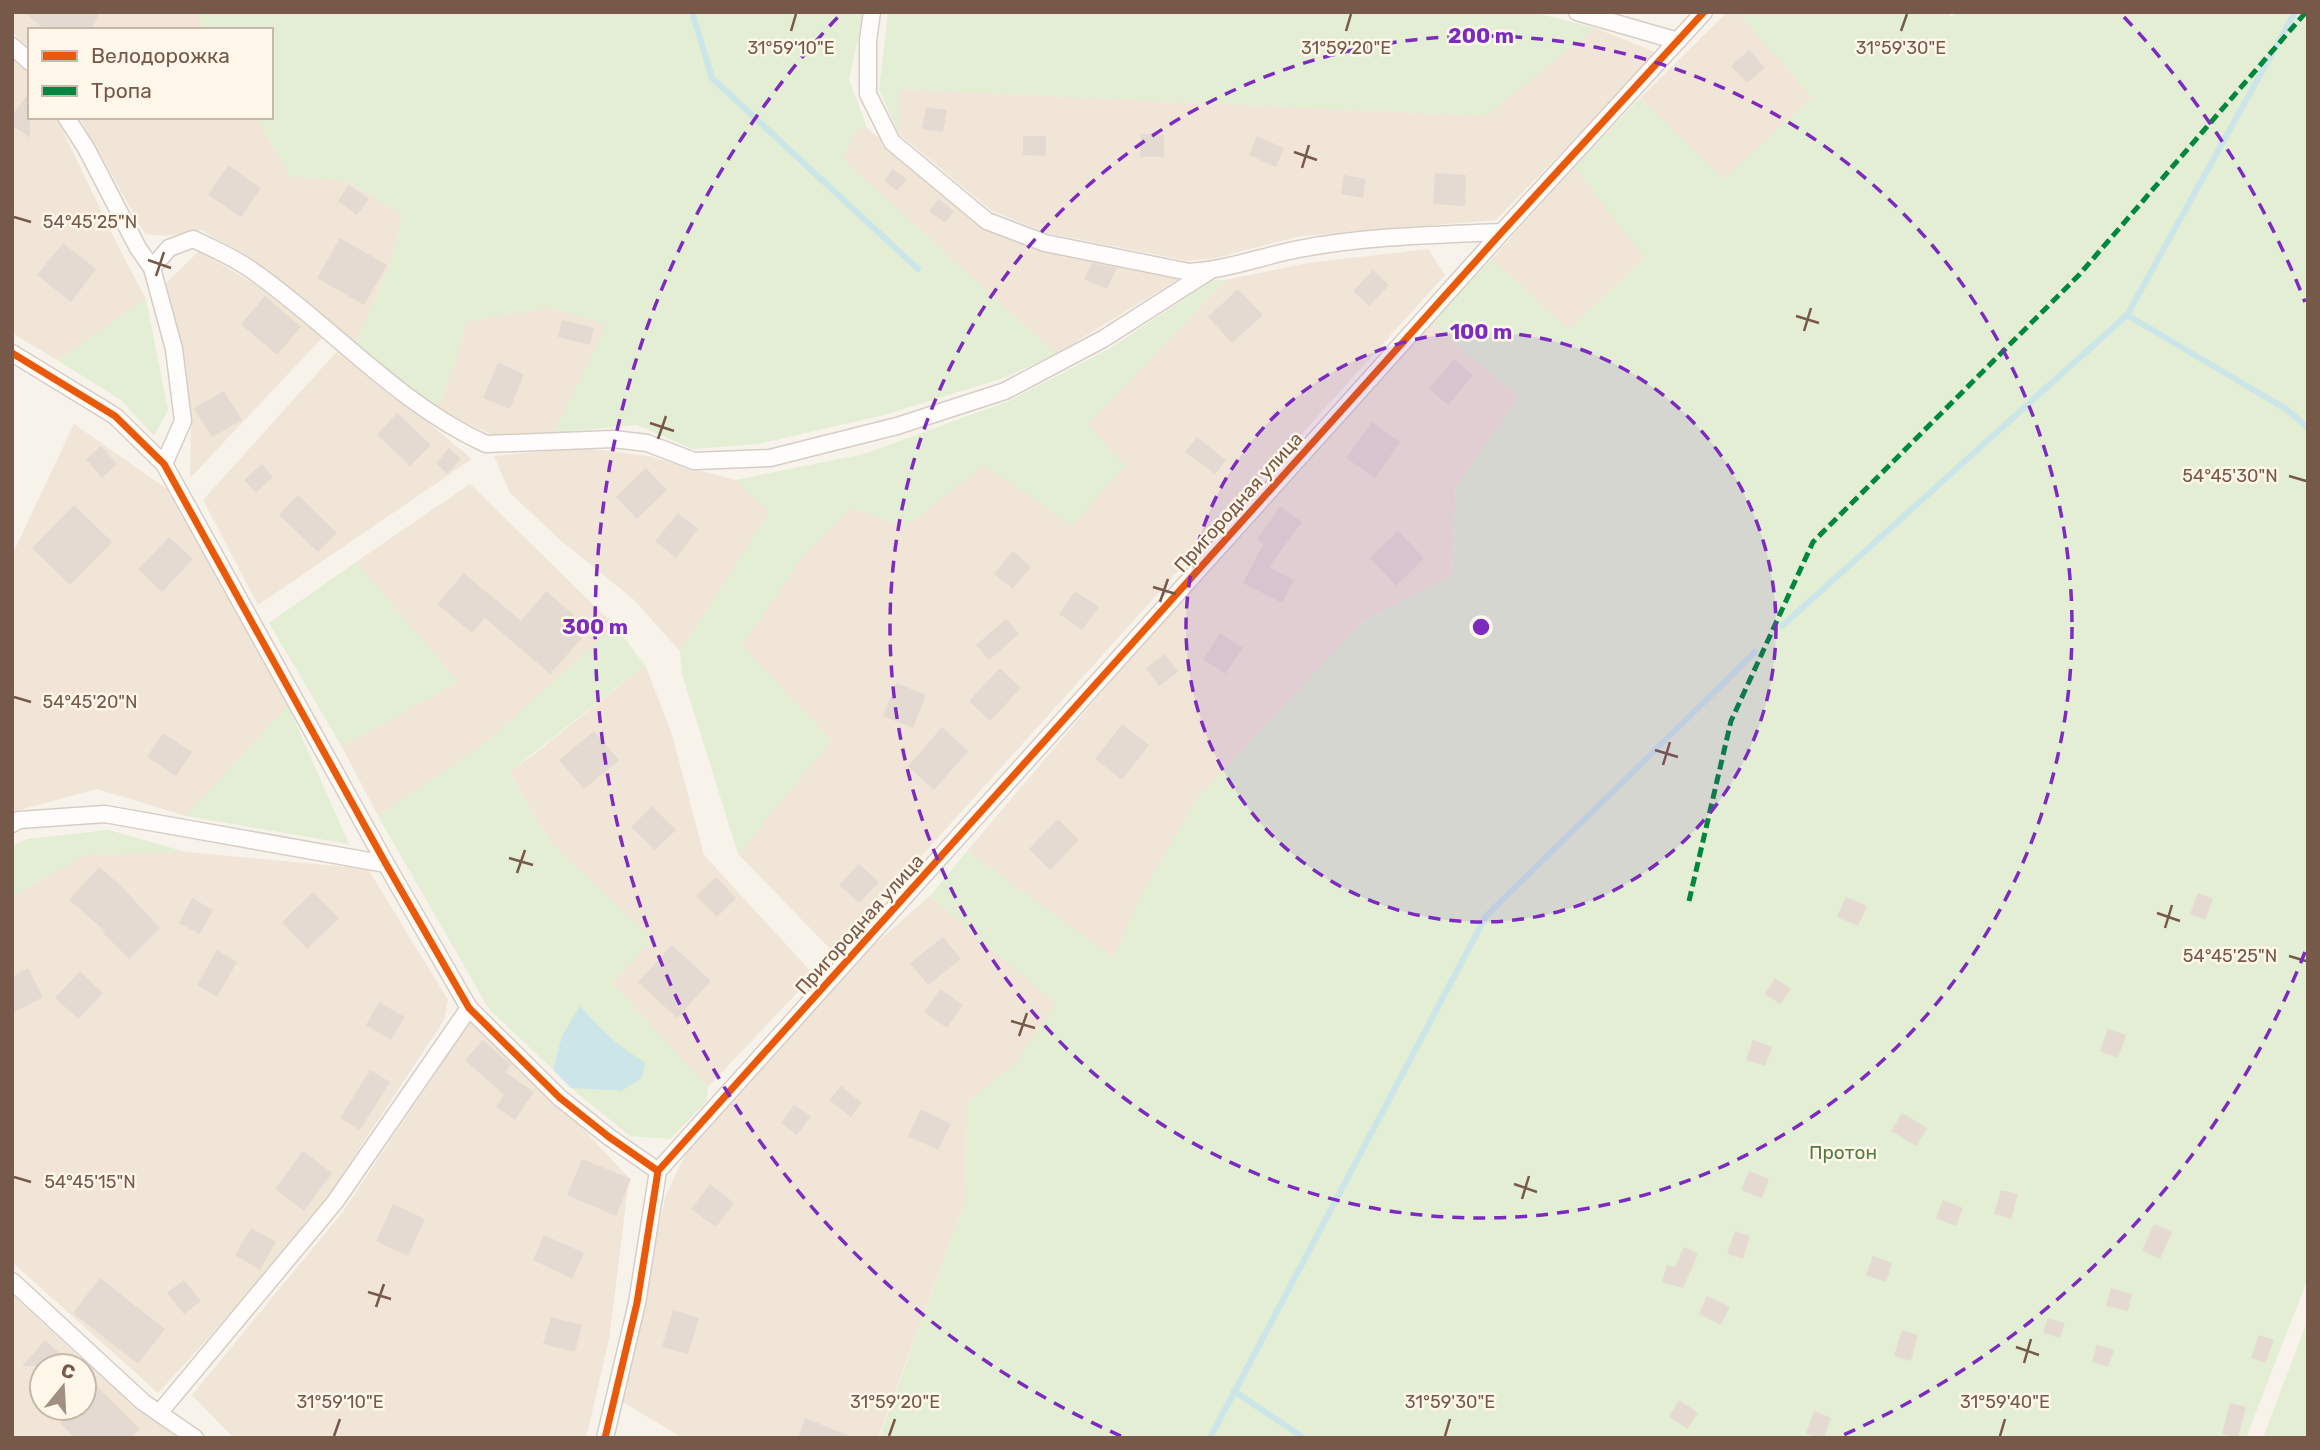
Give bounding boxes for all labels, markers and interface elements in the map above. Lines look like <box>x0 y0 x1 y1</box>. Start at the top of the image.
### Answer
text: 200 m <box>1448 23 1514 48</box>
legend <box>28 28 273 119</box>
text: 31°59'10"E <box>747 37 835 59</box>
text: 31°59'20"E <box>1301 37 1391 59</box>
text: 31°59'30"E <box>1856 37 1946 59</box>
text: Велодорожка <box>91 43 230 68</box>
text: Тропа <box>91 78 152 103</box>
text: 54°45'25"N <box>43 211 137 233</box>
text: 100 m <box>1450 319 1512 344</box>
street label: Пригородная улица <box>1169 428 1307 577</box>
text: 54°45'30"N <box>2182 465 2278 487</box>
text: 300 m <box>562 614 628 639</box>
centre of rings <box>1469 615 1493 639</box>
text: 54°45'20"N <box>42 691 138 713</box>
street label: Пригородная улица <box>790 850 928 999</box>
text: 54°45'25"N <box>2183 945 2277 967</box>
park label: Протон <box>1809 1141 1877 1164</box>
text: 54°45'15"N <box>44 1171 136 1193</box>
north arrow <box>28 1352 98 1422</box>
text: С <box>58 1358 78 1384</box>
text: 31°59'10"E <box>296 1391 384 1413</box>
text: 31°59'20"E <box>850 1391 940 1413</box>
text: 31°59'30"E <box>1405 1391 1495 1413</box>
text: 31°59'40"E <box>1960 1391 2050 1413</box>

